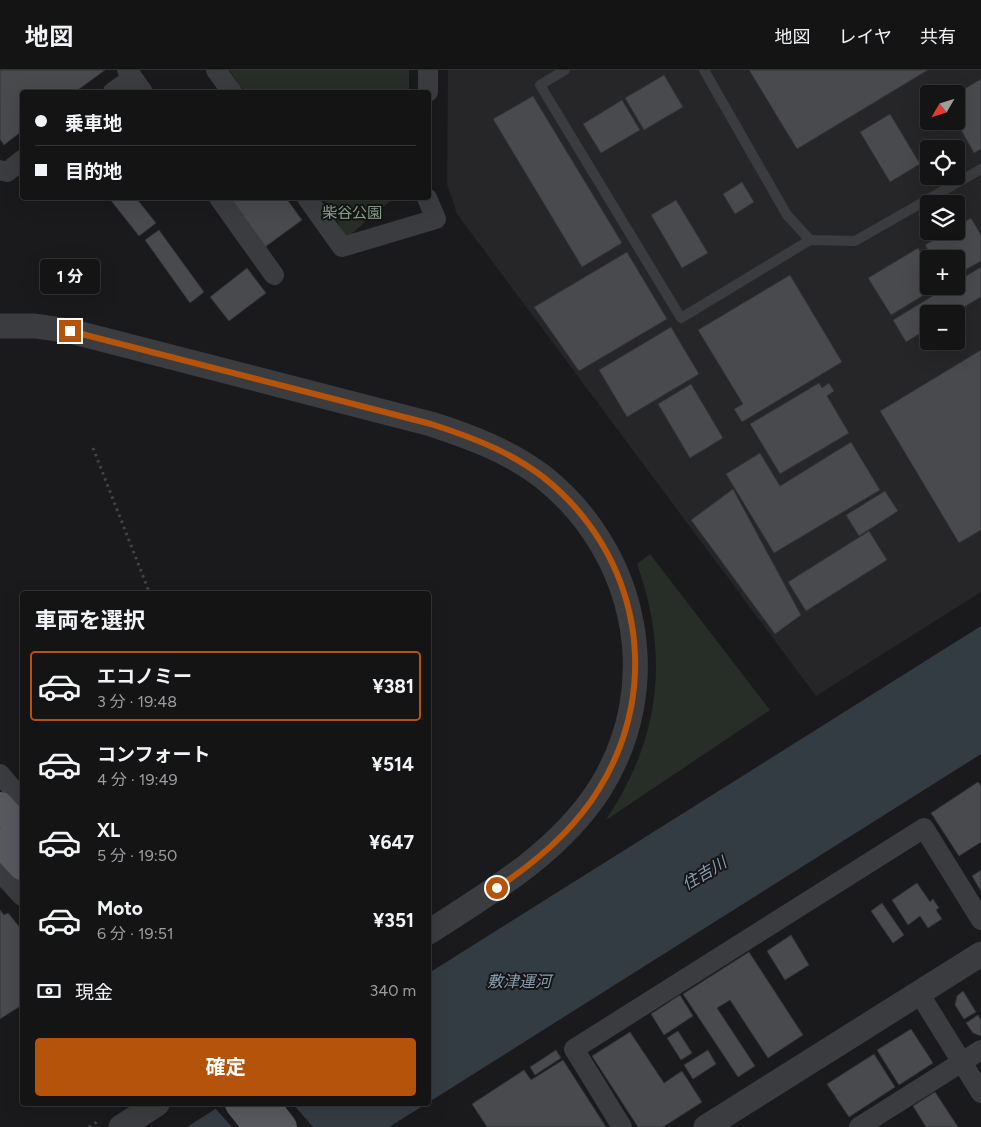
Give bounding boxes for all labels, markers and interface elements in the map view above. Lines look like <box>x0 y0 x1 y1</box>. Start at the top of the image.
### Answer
text: 地図 <box>25 22 73 51</box>
text: 地図 <box>775 26 811 48</box>
text: レイヤ <box>839 26 892 48</box>
text: 共有 <box>920 26 956 48</box>
north arrow <box>920 85 965 130</box>
map controls <box>920 85 965 350</box>
text: 乗車地 <box>65 112 122 135</box>
button: locate <box>920 140 965 185</box>
text: 目的地 <box>65 160 122 183</box>
button: layers <box>920 195 965 240</box>
park label: 柴谷公園 <box>322 204 382 222</box>
button: + <box>920 250 965 295</box>
callout: 1 分 <box>40 258 100 294</box>
text: 1 分 <box>57 267 83 286</box>
button: − <box>920 305 965 350</box>
route end <box>59 320 81 342</box>
text: 車両を選択 <box>35 607 145 634</box>
icon: car <box>37 664 82 709</box>
text: エコノミー <box>97 665 192 688</box>
text: ¥381 <box>372 675 414 698</box>
text: 3 分 · 19:48 <box>97 692 177 711</box>
icon: car <box>37 742 82 787</box>
text: コンフォート <box>97 743 210 766</box>
text: ¥514 <box>372 753 414 776</box>
text: 4 分 · 19:49 <box>97 770 178 789</box>
text: XL <box>97 819 120 842</box>
icon: car <box>37 820 82 865</box>
text: ¥647 <box>369 831 414 854</box>
text: 5 分 · 19:50 <box>97 846 177 865</box>
water label: 住吉川 <box>679 852 731 894</box>
route start <box>486 877 508 899</box>
text: Moto <box>97 897 143 920</box>
icon: car <box>37 898 82 943</box>
text: ¥351 <box>373 909 414 932</box>
text: 6 分 · 19:51 <box>97 924 174 943</box>
water label: 敷津運河 <box>487 972 554 991</box>
icon: cash <box>35 977 63 1005</box>
text: 現金 <box>75 981 113 1004</box>
text: 340 m <box>370 981 416 1000</box>
button: 確定 <box>35 1038 416 1096</box>

